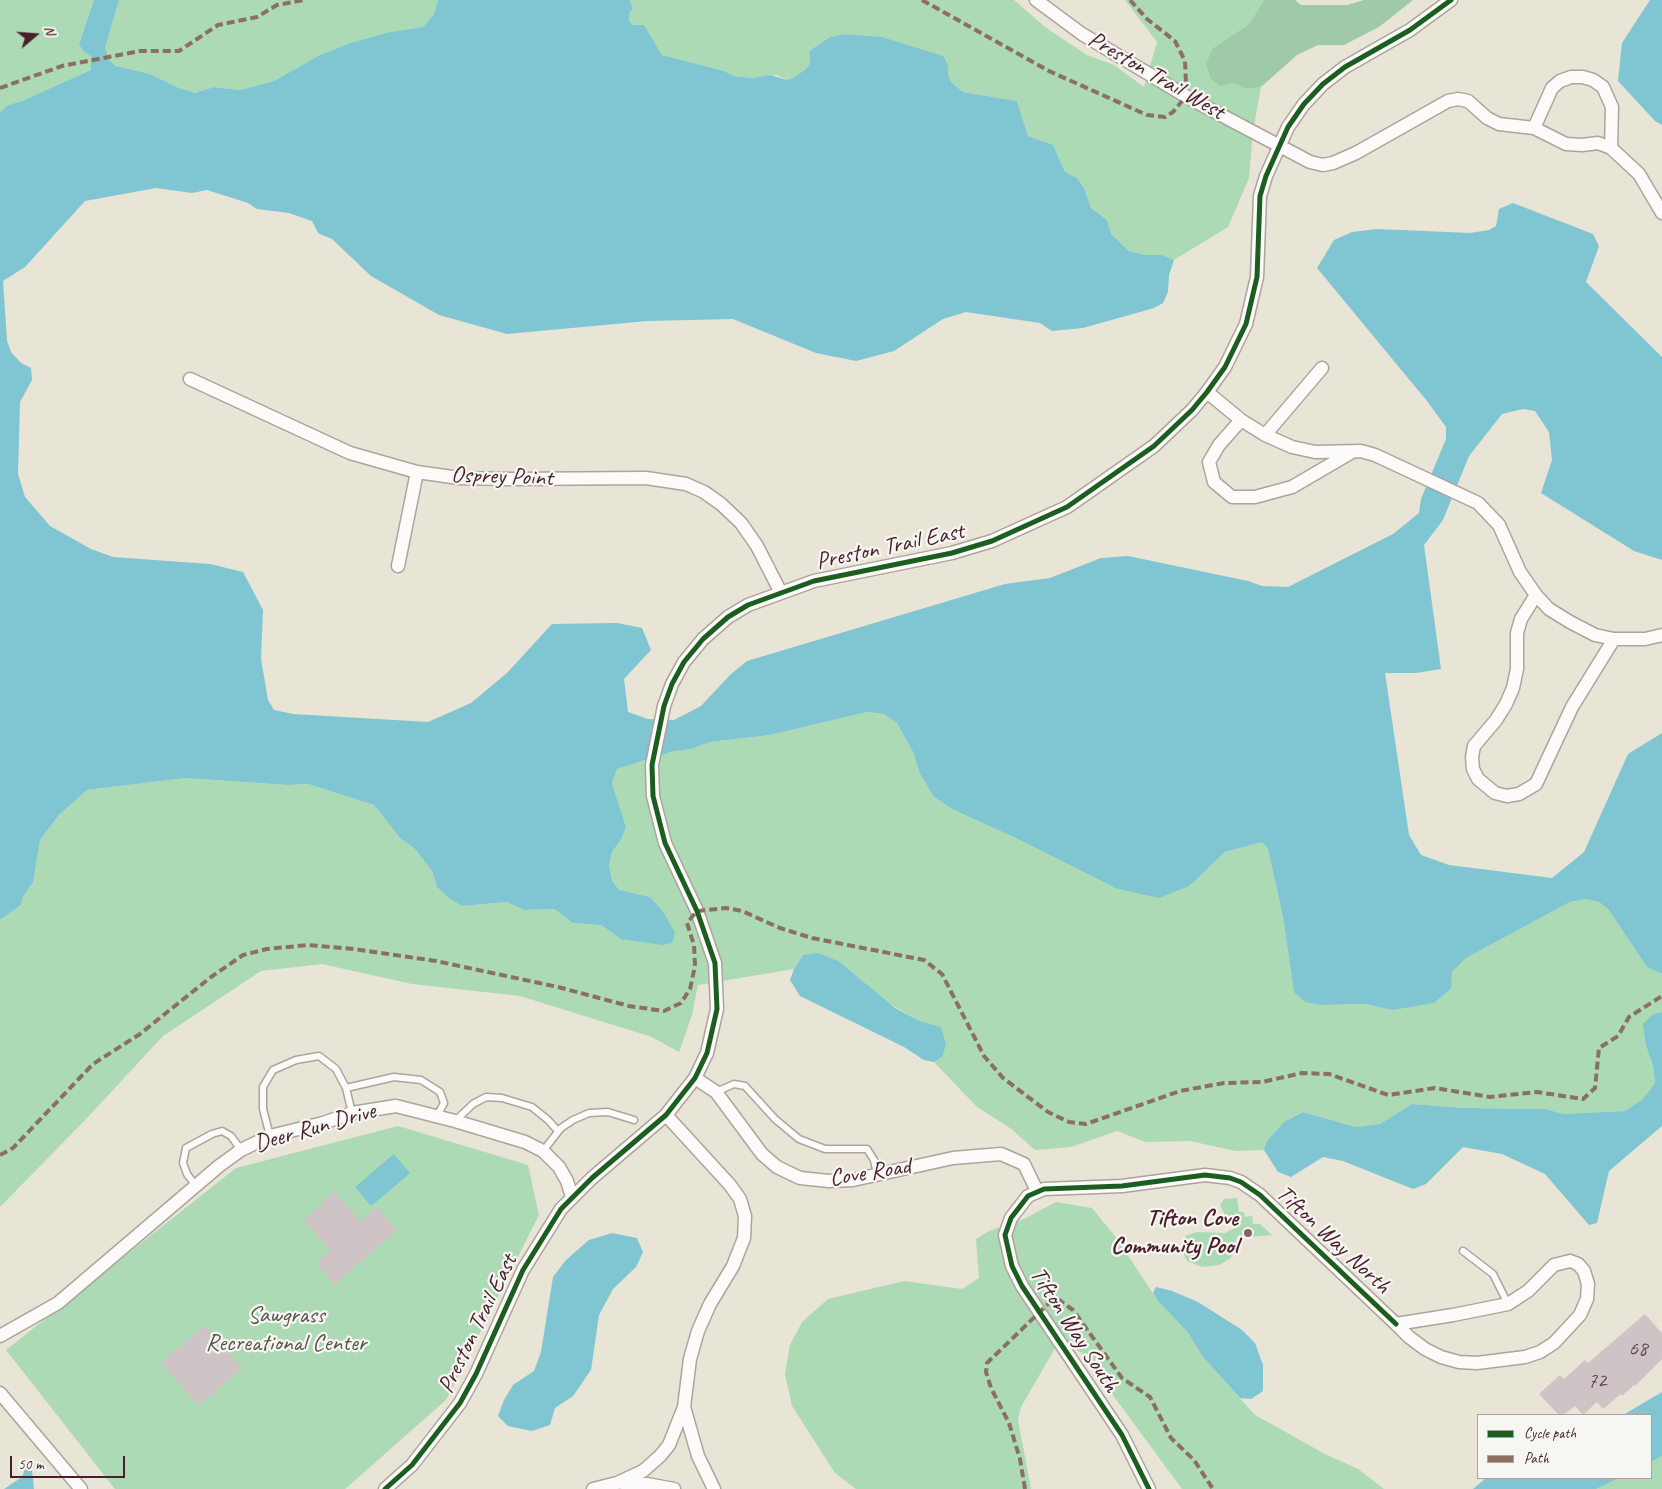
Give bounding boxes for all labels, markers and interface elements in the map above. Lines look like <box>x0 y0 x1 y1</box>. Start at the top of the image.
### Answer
north arrow <box>10 10 60 60</box>
text: N <box>40 23 59 37</box>
street label: Preston Trail West <box>1083 25 1229 127</box>
street label: Osprey Point <box>451 461 553 493</box>
street label: Preston Trail East <box>813 517 967 577</box>
street label: Deer Run Drive <box>251 1097 379 1159</box>
street label: Cove Road <box>827 1152 913 1194</box>
street label: Tifton Way North <box>1270 1180 1396 1300</box>
place label: Tifton Cove Community Pool <box>1111 1205 1238 1261</box>
marker: Tifton Cove Community Pool <box>1242 1227 1254 1239</box>
street label: Preston Trail East <box>432 1250 524 1398</box>
street label: Tifton Way South <box>1023 1262 1125 1398</box>
park label: Sawgrass Recreational Center <box>206 1302 366 1358</box>
house number: 68 <box>1629 1336 1647 1362</box>
house number: 72 <box>1588 1368 1606 1394</box>
legend <box>1477 1414 1652 1479</box>
text: Cycle path <box>1524 1424 1576 1443</box>
scale bar <box>12 1446 128 1478</box>
text: Path <box>1524 1449 1549 1468</box>
text: 50 m <box>18 1455 44 1474</box>

